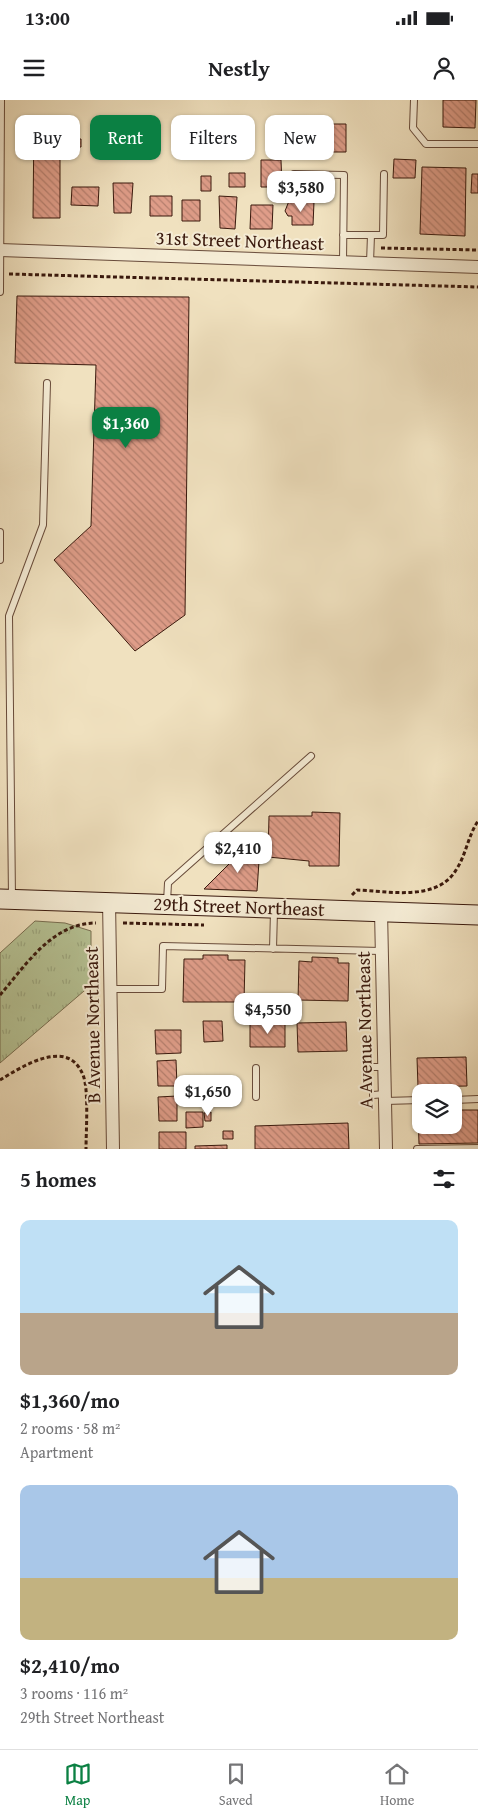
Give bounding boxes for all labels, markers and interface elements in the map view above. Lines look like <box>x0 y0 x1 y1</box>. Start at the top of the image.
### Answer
text: 13:00 <box>25 4 70 32</box>
text: Nestly <box>208 52 270 84</box>
icon: menu <box>20 54 48 82</box>
icon: person <box>430 54 458 82</box>
chip: Buy <box>15 115 80 160</box>
chip: Rent <box>90 115 161 160</box>
chip: Filters <box>171 115 255 160</box>
chip: New <box>265 115 334 160</box>
pin: $3,580 <box>260 170 342 213</box>
text: $3,580 <box>278 175 324 199</box>
street label: 31st Street Northeast <box>155 223 325 257</box>
pin: $1,360 <box>85 406 167 449</box>
text: $1,360 <box>103 411 149 435</box>
pin: $2,410 <box>197 832 279 874</box>
text: $2,410 <box>215 836 261 860</box>
street label: 29th Street Northeast <box>153 889 326 923</box>
street label: B Avenue Northeast <box>77 946 107 1104</box>
street label: A Avenue Northeast <box>349 951 379 1109</box>
pin: $4,550 <box>227 992 309 1035</box>
text: $4,550 <box>245 997 291 1021</box>
pin: $1,650 <box>167 1074 249 1117</box>
text: $1,650 <box>185 1079 231 1103</box>
map controls <box>412 1084 462 1134</box>
button: layers <box>412 1084 462 1134</box>
text: 5 homes <box>20 1164 96 1195</box>
icon: filters <box>430 1165 458 1193</box>
icon: home <box>194 1252 284 1342</box>
text: $1,360/mo <box>20 1385 120 1416</box>
text: 2 rooms · 58 m² <box>20 1416 120 1440</box>
text: Apartment <box>20 1440 93 1464</box>
icon: home <box>194 1517 284 1607</box>
text: $2,410/mo <box>20 1650 120 1681</box>
text: 3 rooms · 116 m² <box>20 1681 128 1705</box>
text: 29th Street Northeast <box>20 1705 164 1729</box>
tab: Map <box>64 1760 92 1810</box>
tab: Saved <box>219 1760 253 1810</box>
tab: Home <box>380 1760 414 1810</box>

